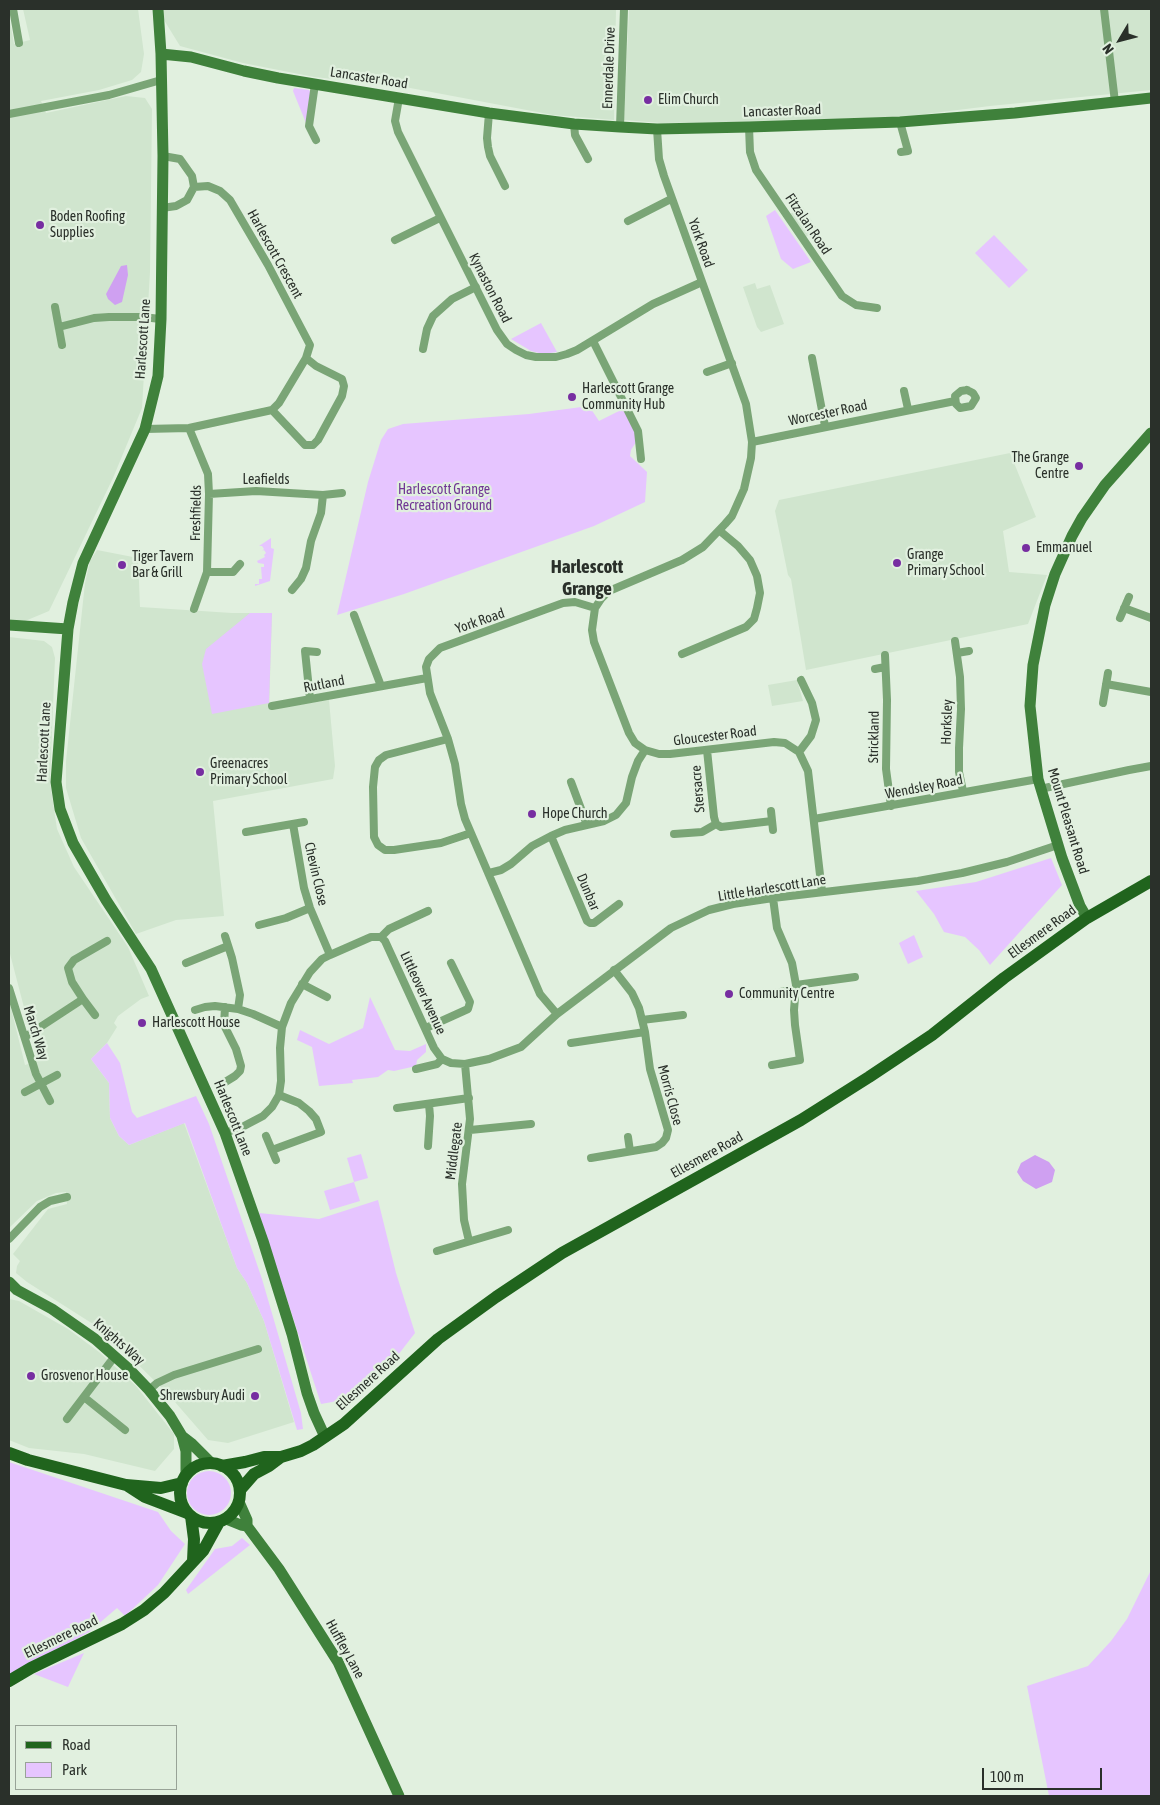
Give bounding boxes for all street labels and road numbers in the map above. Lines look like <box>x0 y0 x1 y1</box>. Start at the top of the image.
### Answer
street label: Ennerdale Drive <box>599 27 619 109</box>
street label: Lancaster Road <box>329 64 409 92</box>
street label: Lancaster Road <box>743 101 821 121</box>
street label: Fitzalan Road <box>781 190 835 258</box>
street label: Harlescott Crescent <box>244 206 306 302</box>
street label: York Road <box>684 216 718 270</box>
street label: Kynaston Road <box>465 250 515 326</box>
street label: Harlescott Lane <box>132 298 154 380</box>
street label: Worcester Road <box>787 396 869 430</box>
street label: Leafields <box>243 472 289 488</box>
street label: Freshfields <box>187 485 205 541</box>
street label: York Road <box>453 605 507 637</box>
street label: Rutland <box>302 672 346 696</box>
street label: Horksley <box>938 699 956 745</box>
street label: Harlescott Lane <box>34 701 54 783</box>
street label: Strickland <box>865 711 883 763</box>
street label: Gloucester Road <box>672 723 758 749</box>
street label: Stersacre <box>688 765 708 813</box>
street label: Mount Pleasant Road <box>1044 766 1092 876</box>
street label: Wendsley Road <box>884 771 964 803</box>
street label: Chevin Close <box>301 841 331 907</box>
street label: Dunbar <box>573 871 603 913</box>
street label: Little Harlescott Lane <box>717 871 827 905</box>
street label: Ellesmere Road <box>1005 902 1079 962</box>
street label: Littleover Avenue <box>396 949 450 1037</box>
street label: March Way <box>20 1004 52 1062</box>
street label: Morris Close <box>654 1063 686 1127</box>
street label: Harlescott Lane <box>210 1078 256 1158</box>
street label: Middlegate <box>442 1121 466 1181</box>
street label: Ellesmere Road <box>668 1128 746 1182</box>
street label: Knights Way <box>90 1315 148 1369</box>
street label: Ellesmere Road <box>333 1348 403 1414</box>
street label: Ellesmere Road <box>21 1612 101 1662</box>
street label: Huffley Lane <box>322 1616 368 1682</box>

